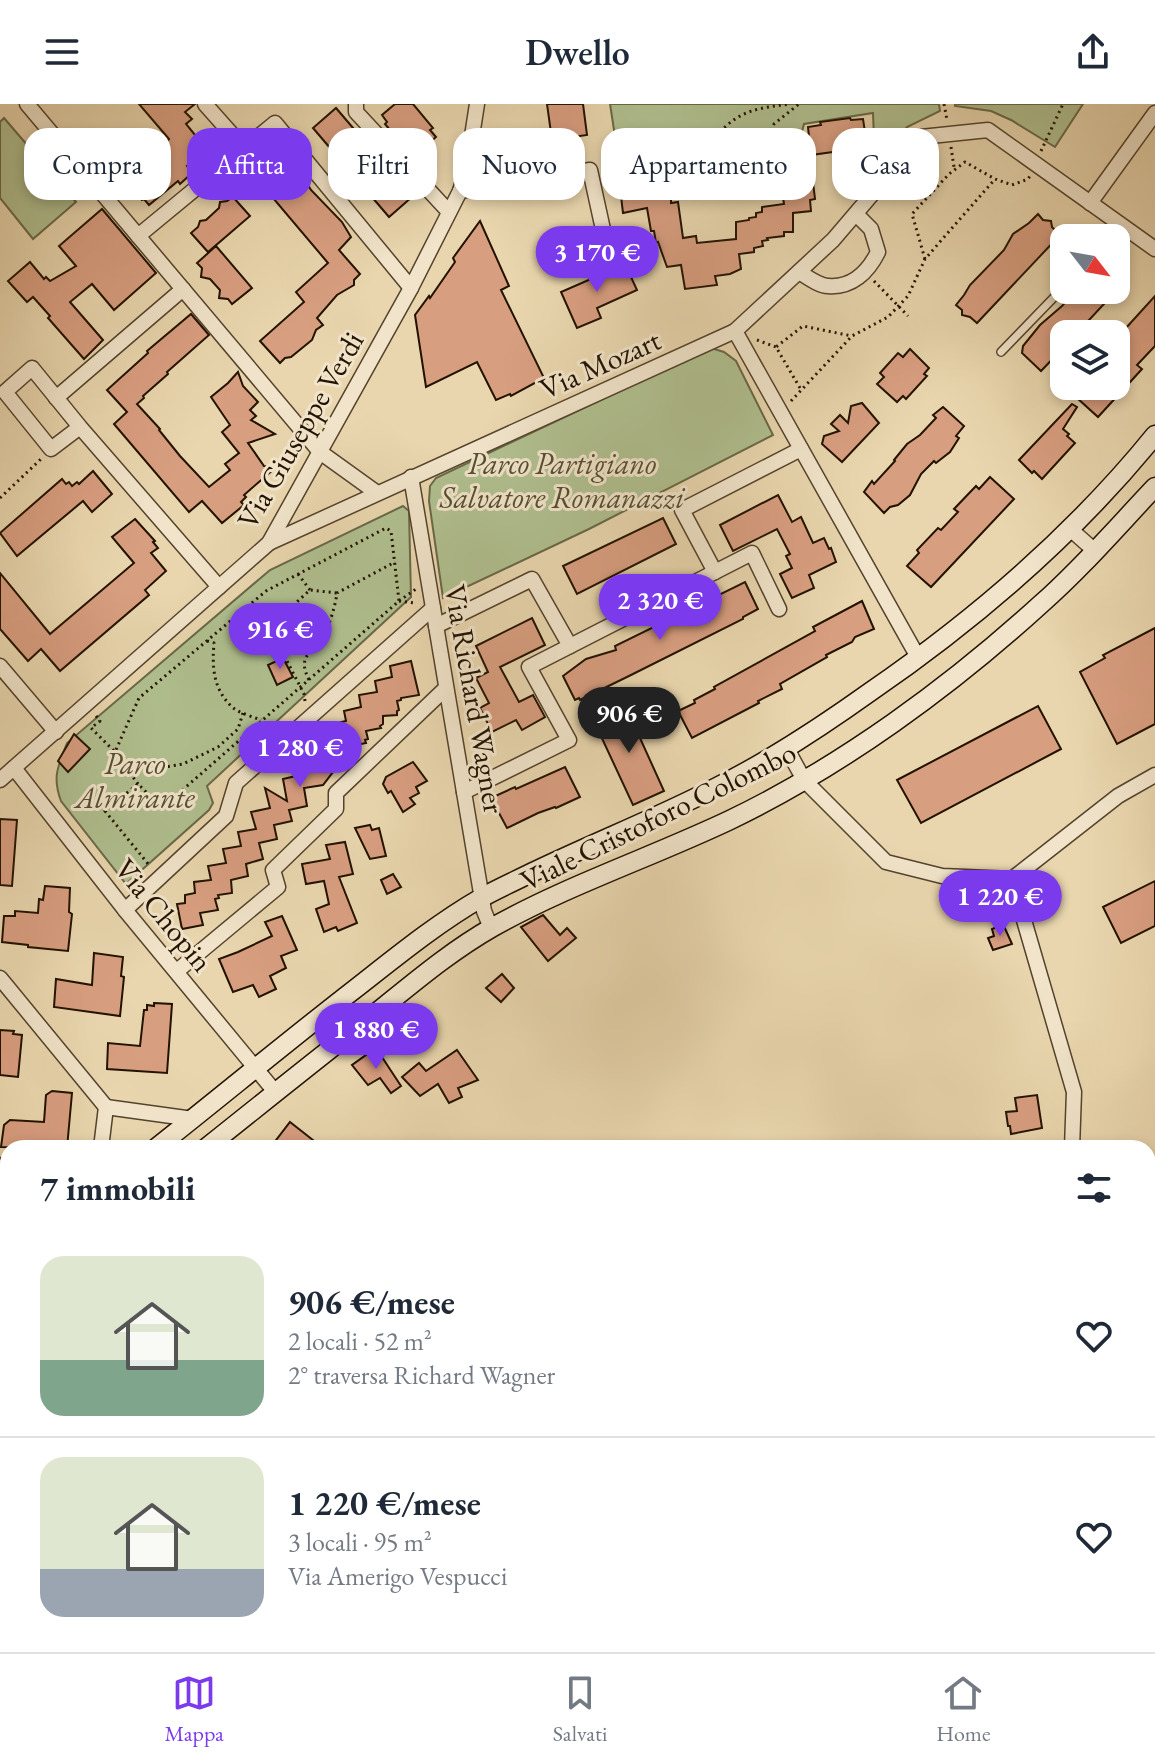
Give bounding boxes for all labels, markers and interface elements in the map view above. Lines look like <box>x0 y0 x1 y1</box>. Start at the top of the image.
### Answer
text: Dwello <box>525 29 630 76</box>
icon: menu <box>40 30 84 74</box>
icon: share <box>1071 30 1115 74</box>
chip: Compra <box>24 128 171 200</box>
chip: Affitta <box>187 128 312 200</box>
chip: Filtri <box>328 128 437 200</box>
chip: Nuovo <box>453 128 585 200</box>
chip: Appartamento <box>601 128 816 200</box>
chip: Casa <box>832 128 939 200</box>
north arrow <box>1050 224 1130 304</box>
map controls <box>1050 224 1130 400</box>
pin: 3 170 € <box>523 226 671 294</box>
text: 3 170 € <box>554 235 640 269</box>
street label: Via Mozart <box>533 320 667 408</box>
button: layers <box>1050 320 1130 400</box>
street label: Via Giuseppe Verdi <box>228 324 372 536</box>
park label: Parco Partigiano Salvatore Romanazzi <box>439 444 685 517</box>
pin: 2 320 € <box>586 574 734 642</box>
street label: Via Richard Wagner <box>436 582 514 816</box>
text: 2 320 € <box>617 583 703 617</box>
pin: 916 € <box>224 603 336 671</box>
text: 916 € <box>247 612 313 646</box>
pin: 906 € <box>573 687 685 755</box>
text: 906 € <box>596 696 662 730</box>
pin: 1 280 € <box>226 721 374 789</box>
text: 1 280 € <box>257 730 343 764</box>
street label: Viale Cristoforo Colombo <box>514 732 802 900</box>
park label: Parco Almirante <box>73 744 195 817</box>
street label: Via Chopin <box>106 850 222 980</box>
pin: 1 220 € <box>926 870 1074 938</box>
text: 1 220 € <box>957 879 1043 913</box>
pin: 1 880 € <box>302 1003 450 1071</box>
text: 1 880 € <box>333 1012 419 1046</box>
text: 7 immobili <box>40 1166 195 1210</box>
icon: filters <box>1072 1166 1116 1210</box>
text: 906 €/mese <box>288 1280 455 1324</box>
icon: home <box>104 1288 200 1384</box>
icon: heart <box>1072 1314 1116 1358</box>
text: 2 locali · 52 m² <box>288 1324 432 1358</box>
text: 2° traversa Richard Wagner <box>288 1358 555 1392</box>
text: 1 220 €/mese <box>288 1481 481 1525</box>
icon: home <box>104 1489 200 1585</box>
icon: heart <box>1072 1515 1116 1559</box>
text: 3 locali · 95 m² <box>288 1525 432 1559</box>
text: Via Amerigo Vespucci <box>288 1559 507 1593</box>
tab: Mappa <box>164 1671 224 1748</box>
tab: Salvati <box>553 1671 607 1748</box>
tab: Home <box>936 1671 991 1748</box>

